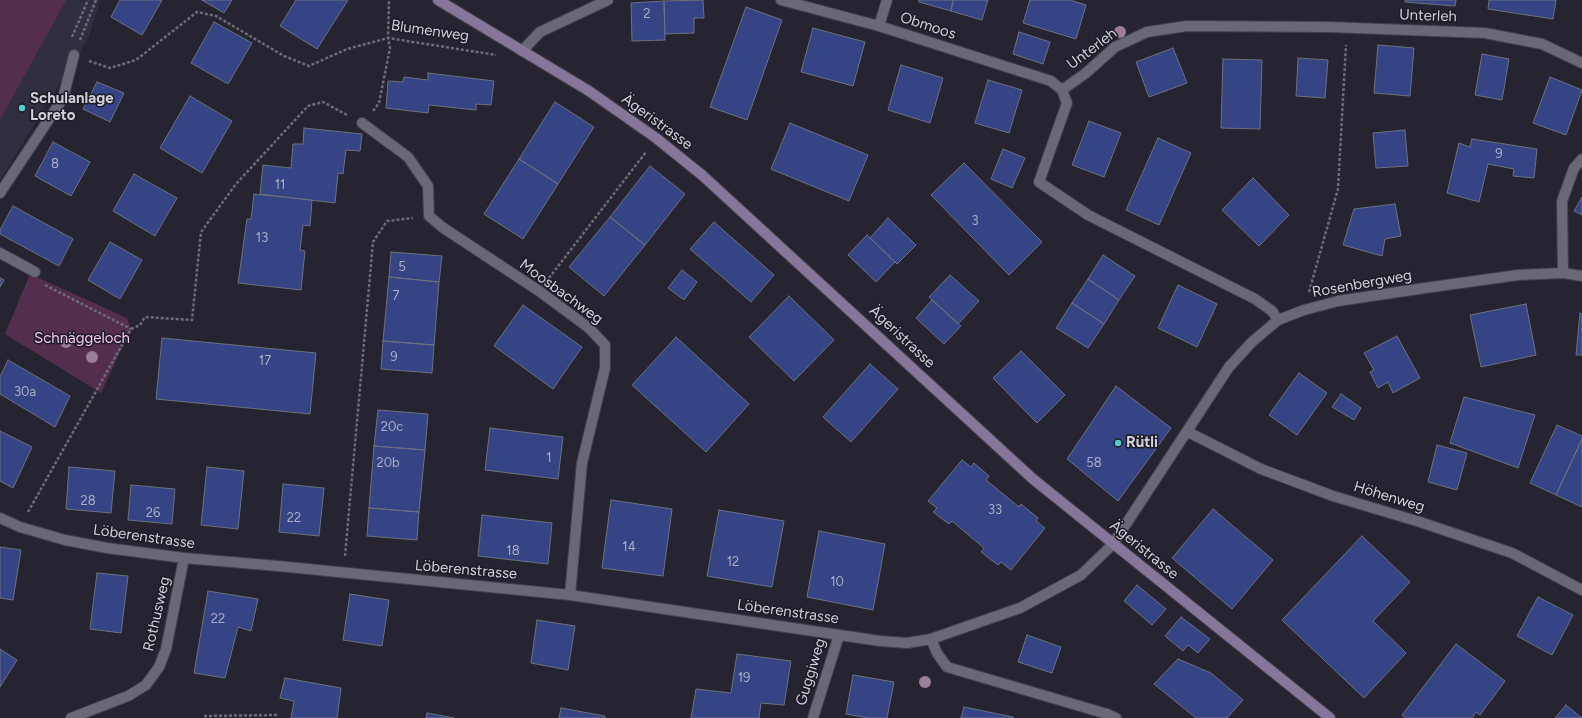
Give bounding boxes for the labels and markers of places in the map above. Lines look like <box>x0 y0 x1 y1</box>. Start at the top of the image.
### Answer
place label: Schulanlage Loreto <box>30 90 114 125</box>
marker: Schulanlage Loreto <box>17 103 27 113</box>
place label: Rütli <box>1126 434 1158 452</box>
marker: Rütli <box>1113 438 1123 448</box>

